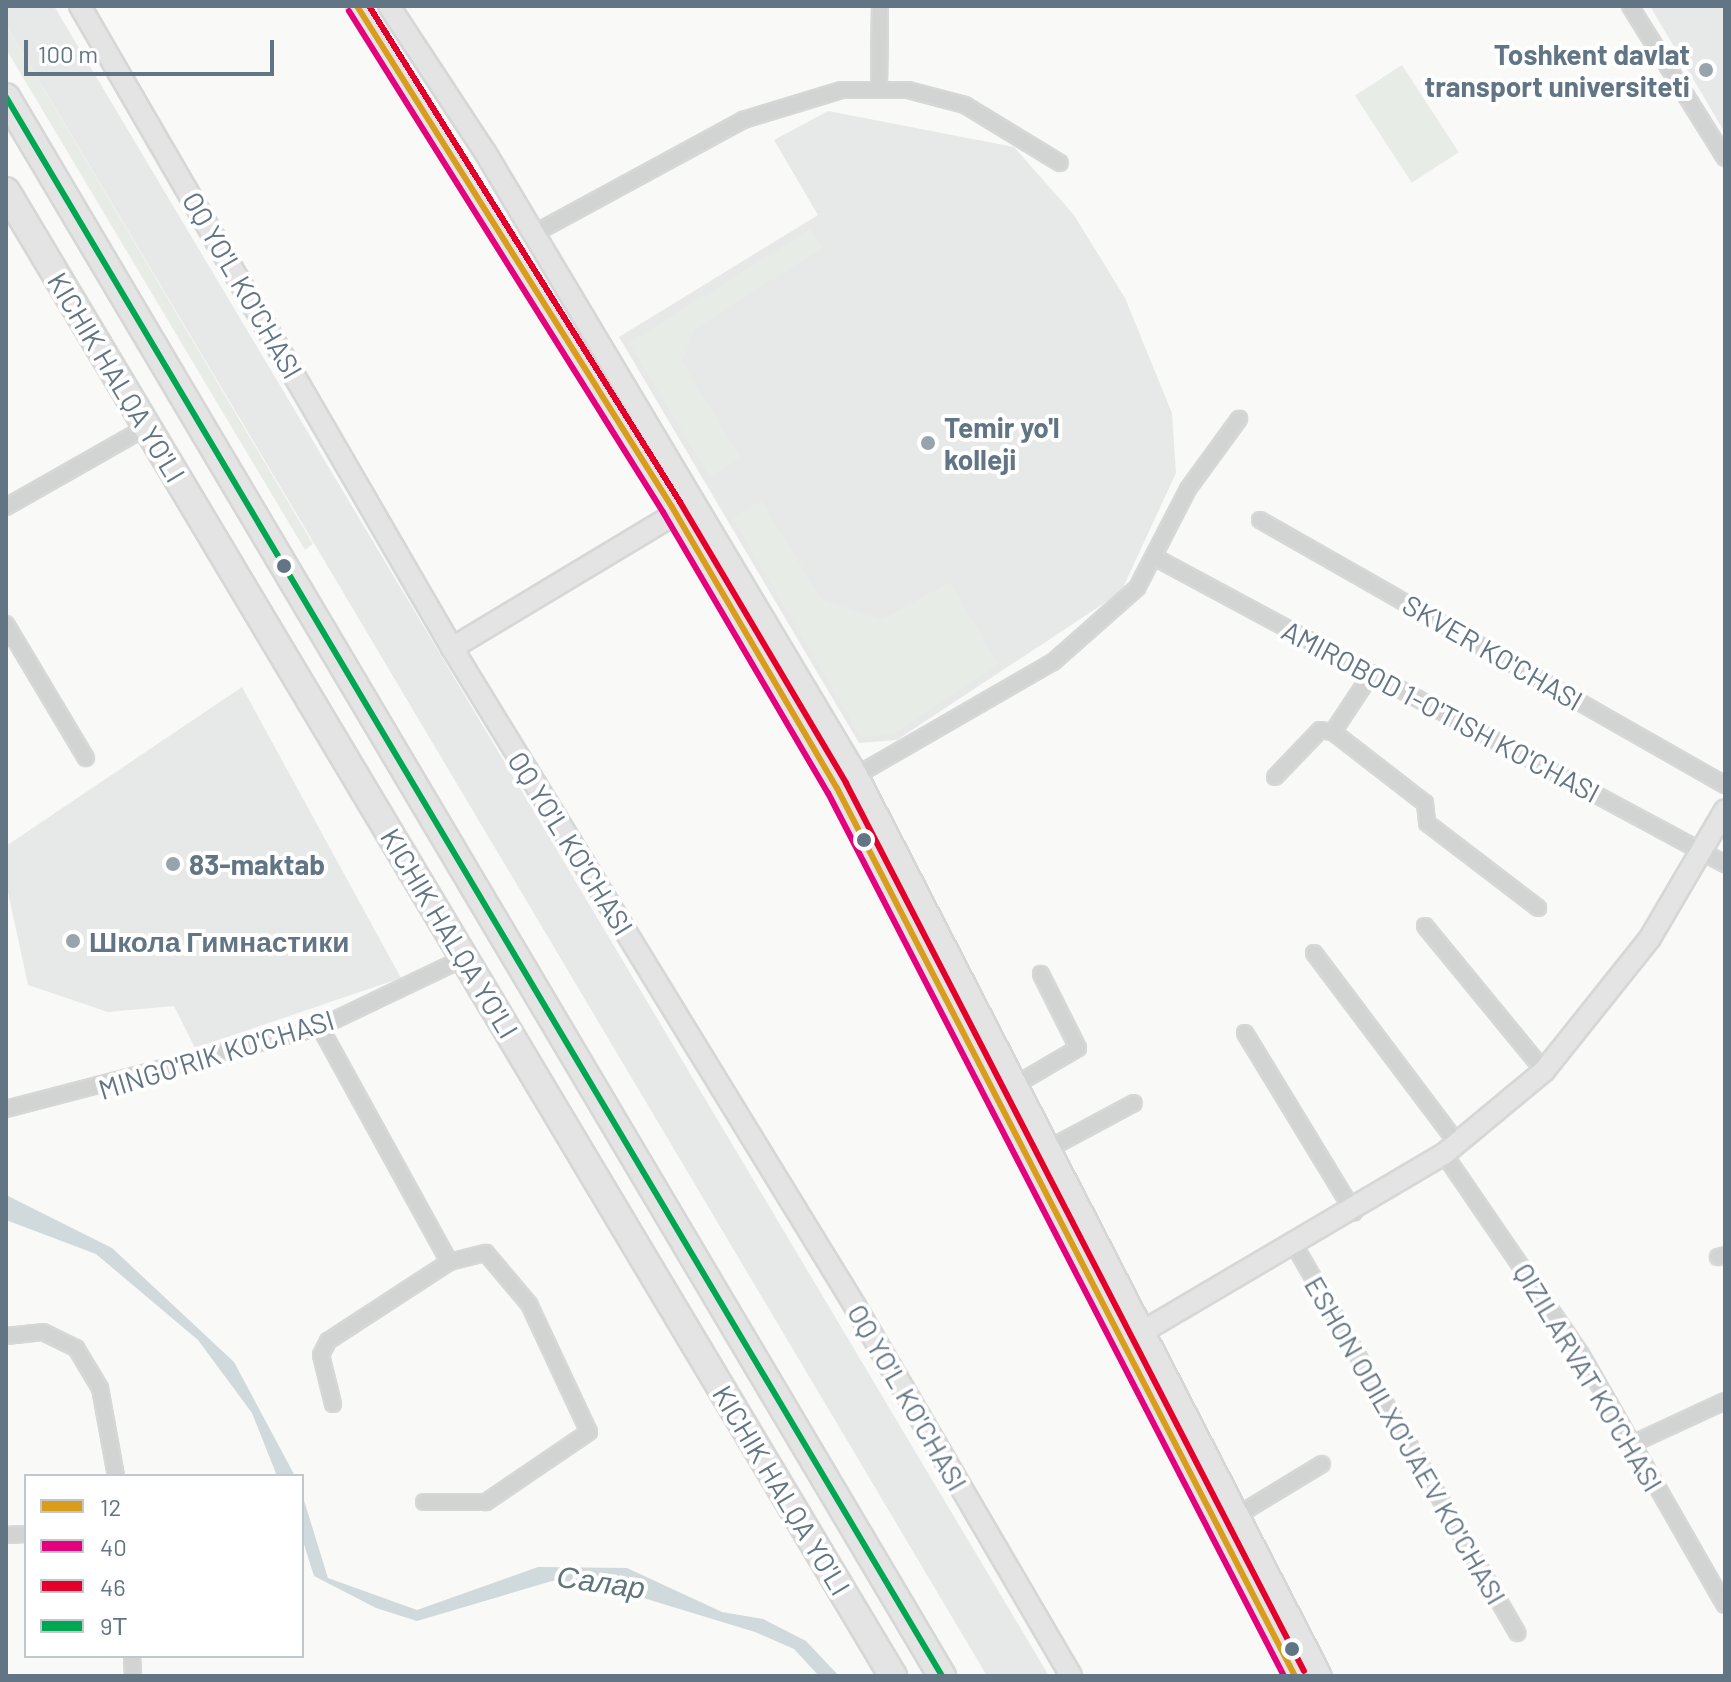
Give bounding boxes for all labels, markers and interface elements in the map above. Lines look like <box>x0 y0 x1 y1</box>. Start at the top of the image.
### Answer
scale bar <box>28 24 278 74</box>
place label: Toshkent davlat transport universiteti <box>1425 37 1690 103</box>
text: 100 m <box>38 39 98 68</box>
marker: Toshkent davlat transport universiteti <box>1697 61 1715 79</box>
street label: OQ YO'L KO'CHASI <box>176 186 310 384</box>
street label: KICHIK HALQA YO'LI <box>41 266 193 488</box>
place label: Temir yo'l kolleji <box>944 410 1060 476</box>
marker: Temir yo'l kolleji <box>919 434 937 452</box>
unlabelled marker <box>276 558 292 574</box>
street label: SKVER KO'CHASI <box>1397 587 1589 717</box>
street label: AMIROBOD 1-O'TISH KO'CHASI <box>1276 613 1606 809</box>
street label: OQ YO'L KO'CHASI <box>501 745 641 941</box>
street label: KICHIK HALQA YO'LI <box>374 822 526 1044</box>
unlabelled marker <box>856 832 872 848</box>
place label: 83-maktab <box>189 847 325 881</box>
marker: 83-maktab <box>164 855 182 873</box>
place label: Школа Гимнастики <box>89 924 349 958</box>
marker: Школа Гимнастики <box>64 932 82 950</box>
street label: MINGO'RIK KO'CHASI <box>94 1002 338 1106</box>
street label: QIZILARVAT KO'CHASI <box>1508 1257 1670 1497</box>
street label: ESHON ODILXO'JAEV KO'CHASI <box>1298 1270 1514 1610</box>
street label: OQ YO'L KO'CHASI <box>841 1298 975 1496</box>
street label: KICHIK HALQA YO'LI <box>706 1379 858 1601</box>
legend <box>24 1474 304 1658</box>
text: 12 <box>100 1492 121 1521</box>
text: 40 <box>100 1532 127 1561</box>
water label: Салар <box>555 1557 647 1605</box>
text: 46 <box>100 1572 126 1601</box>
text: 9Т <box>100 1611 127 1640</box>
unlabelled marker <box>1284 1641 1300 1657</box>

